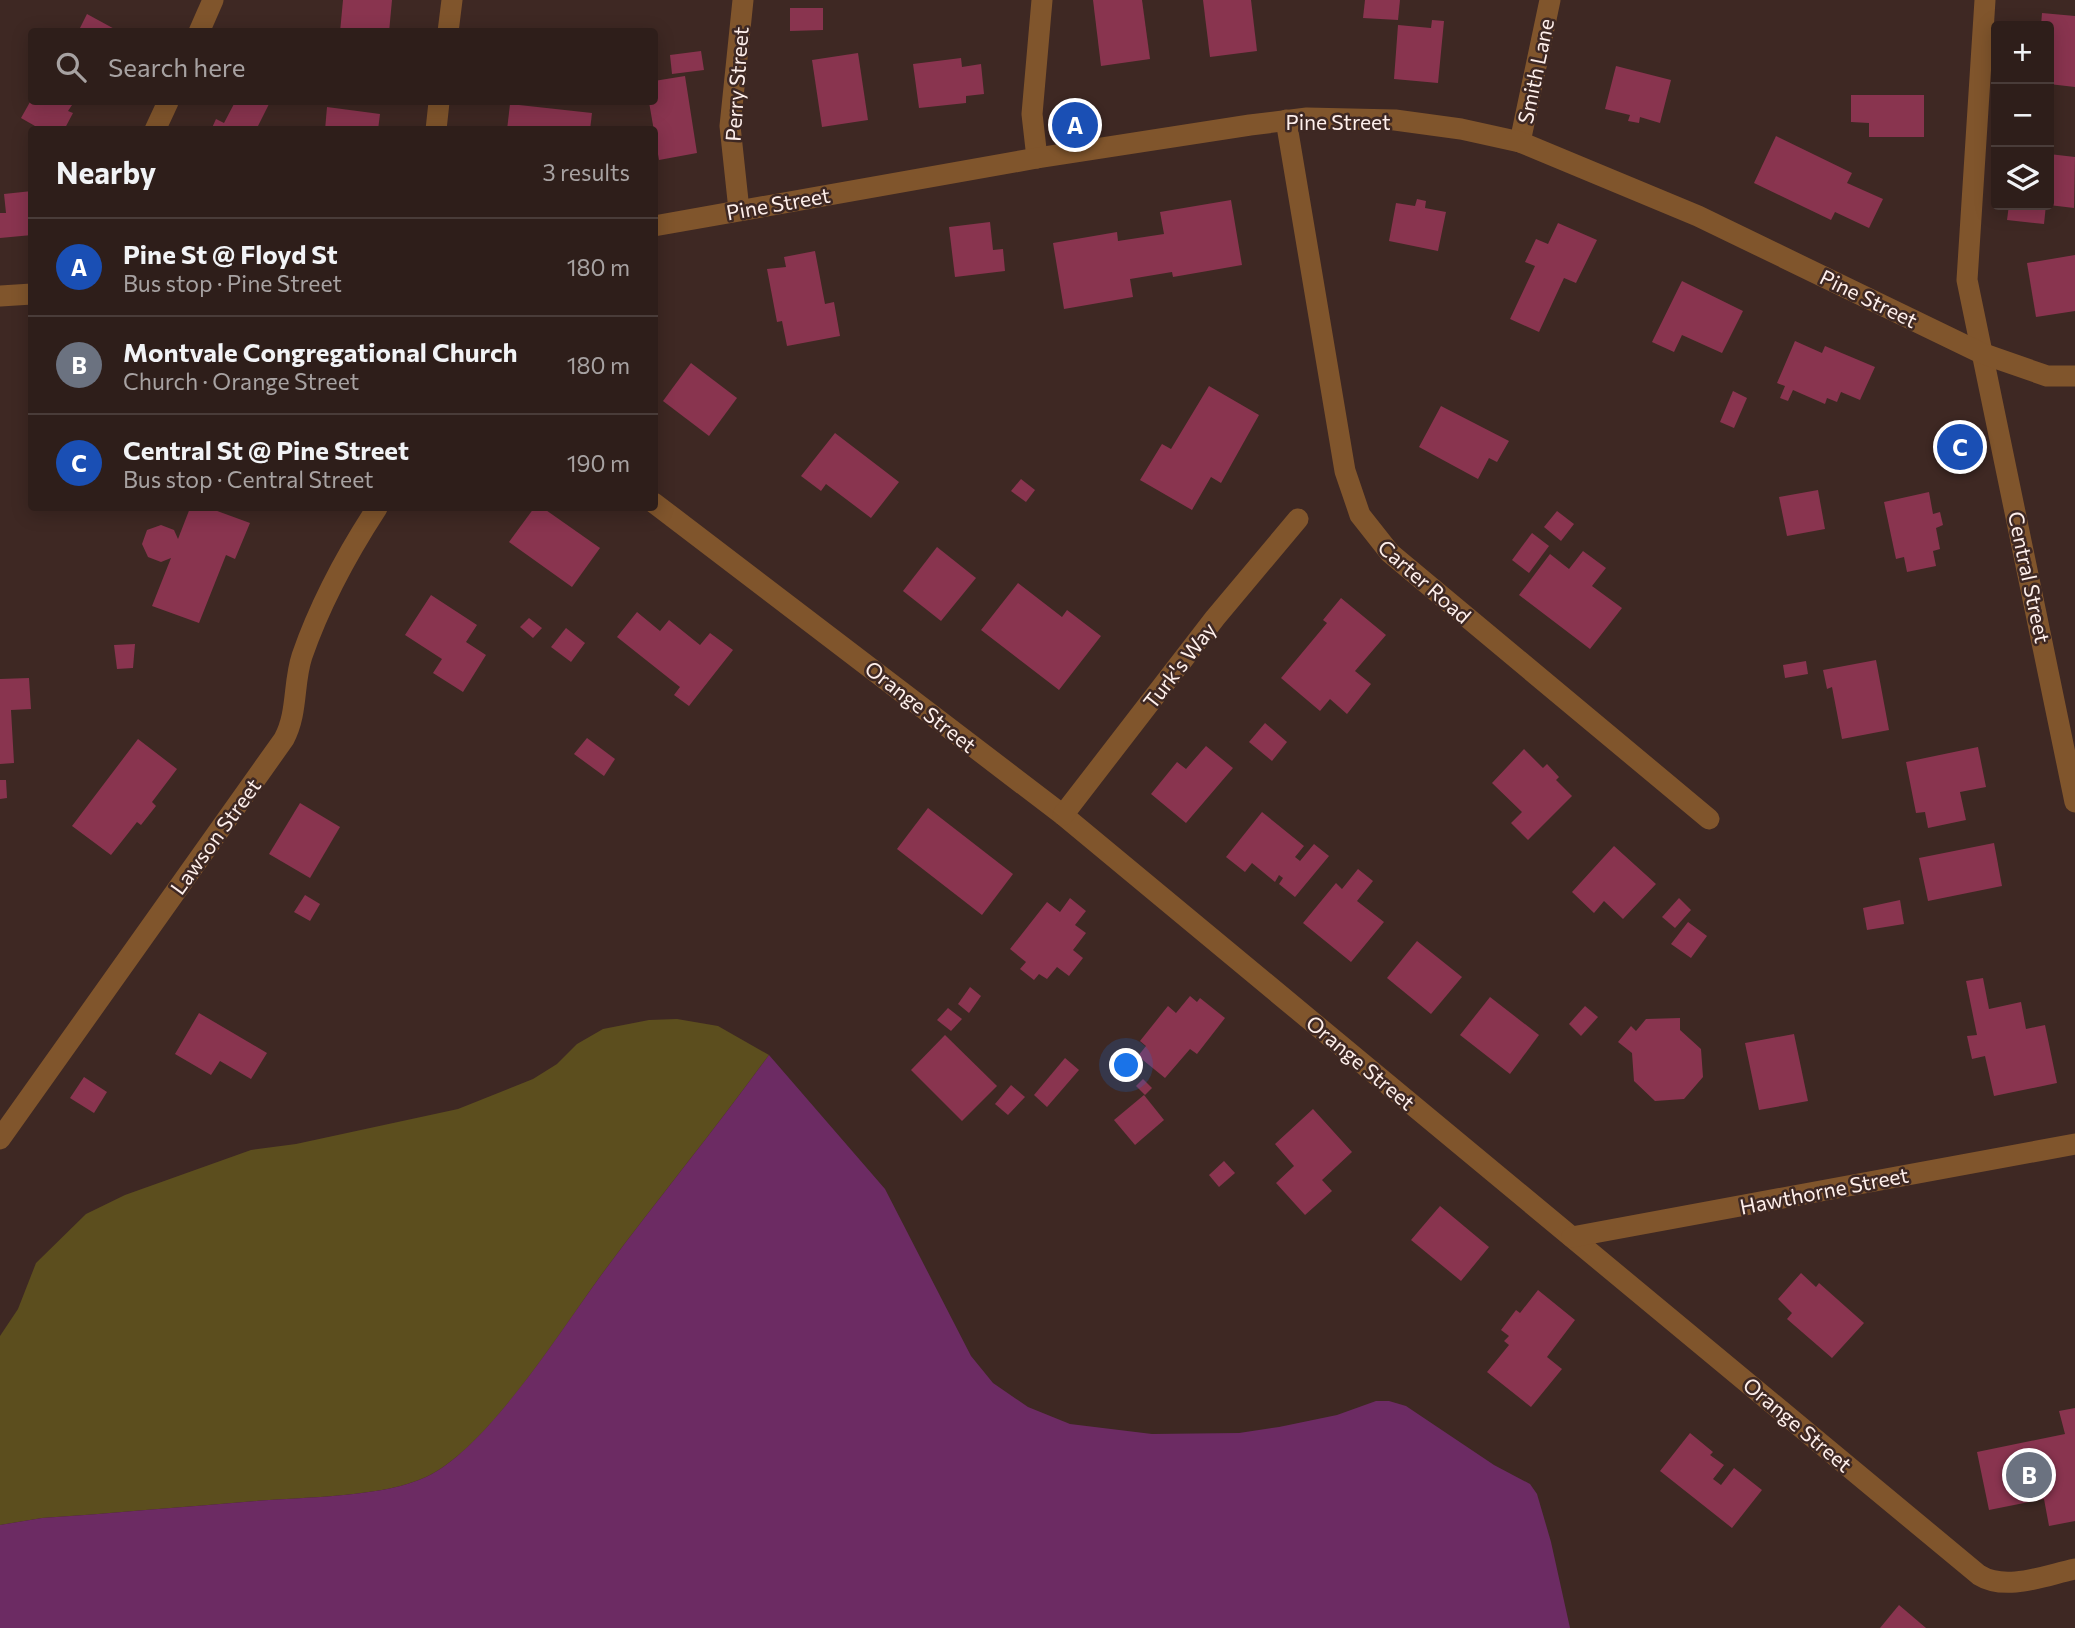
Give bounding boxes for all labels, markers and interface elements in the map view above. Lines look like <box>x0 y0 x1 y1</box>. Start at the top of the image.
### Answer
street label: Smith Lane <box>1512 16 1558 126</box>
map controls <box>1991 21 2054 210</box>
button: + <box>1991 21 2054 84</box>
street label: Perry Street <box>720 26 752 142</box>
search box <box>28 28 658 105</box>
icon: search <box>52 48 90 86</box>
text: Search here <box>108 51 246 82</box>
button: − <box>1991 84 2054 147</box>
pin: A <box>1052 99 1098 151</box>
street label: Pine Street <box>1285 109 1391 134</box>
button: layers <box>1991 147 2054 210</box>
text: Nearby <box>56 153 156 190</box>
text: 3 results <box>543 158 630 186</box>
street label: Pine Street <box>724 182 832 224</box>
text: Pine St @ Floyd St <box>123 238 338 269</box>
text: A <box>71 253 87 281</box>
text: 180 m <box>567 253 630 281</box>
street label: Pine Street <box>1816 264 1922 332</box>
text: Bus stop · Pine Street <box>123 269 342 297</box>
text: Montvale Congregational Church <box>123 336 518 367</box>
text: B <box>71 351 87 379</box>
text: 180 m <box>567 351 630 379</box>
text: Church · Orange Street <box>123 367 359 395</box>
pin: C <box>1937 421 1983 473</box>
text: Central St @ Pine Street <box>123 434 409 465</box>
text: C <box>71 449 87 477</box>
text: 190 m <box>567 449 630 477</box>
text: Bus stop · Central Street <box>123 465 374 493</box>
street label: Central Street <box>2004 509 2056 645</box>
street label: Carter Road <box>1373 534 1477 628</box>
street label: Turk's Way <box>1137 617 1221 713</box>
street label: Orange Street <box>861 655 981 757</box>
street label: Lawson Street <box>165 773 265 899</box>
street label: Orange Street <box>1302 1009 1420 1115</box>
your location <box>1109 1048 1143 1082</box>
street label: Hawthorne Street <box>1738 1161 1910 1219</box>
street label: Orange Street <box>1739 1371 1857 1477</box>
pin: B <box>2006 1449 2052 1501</box>

